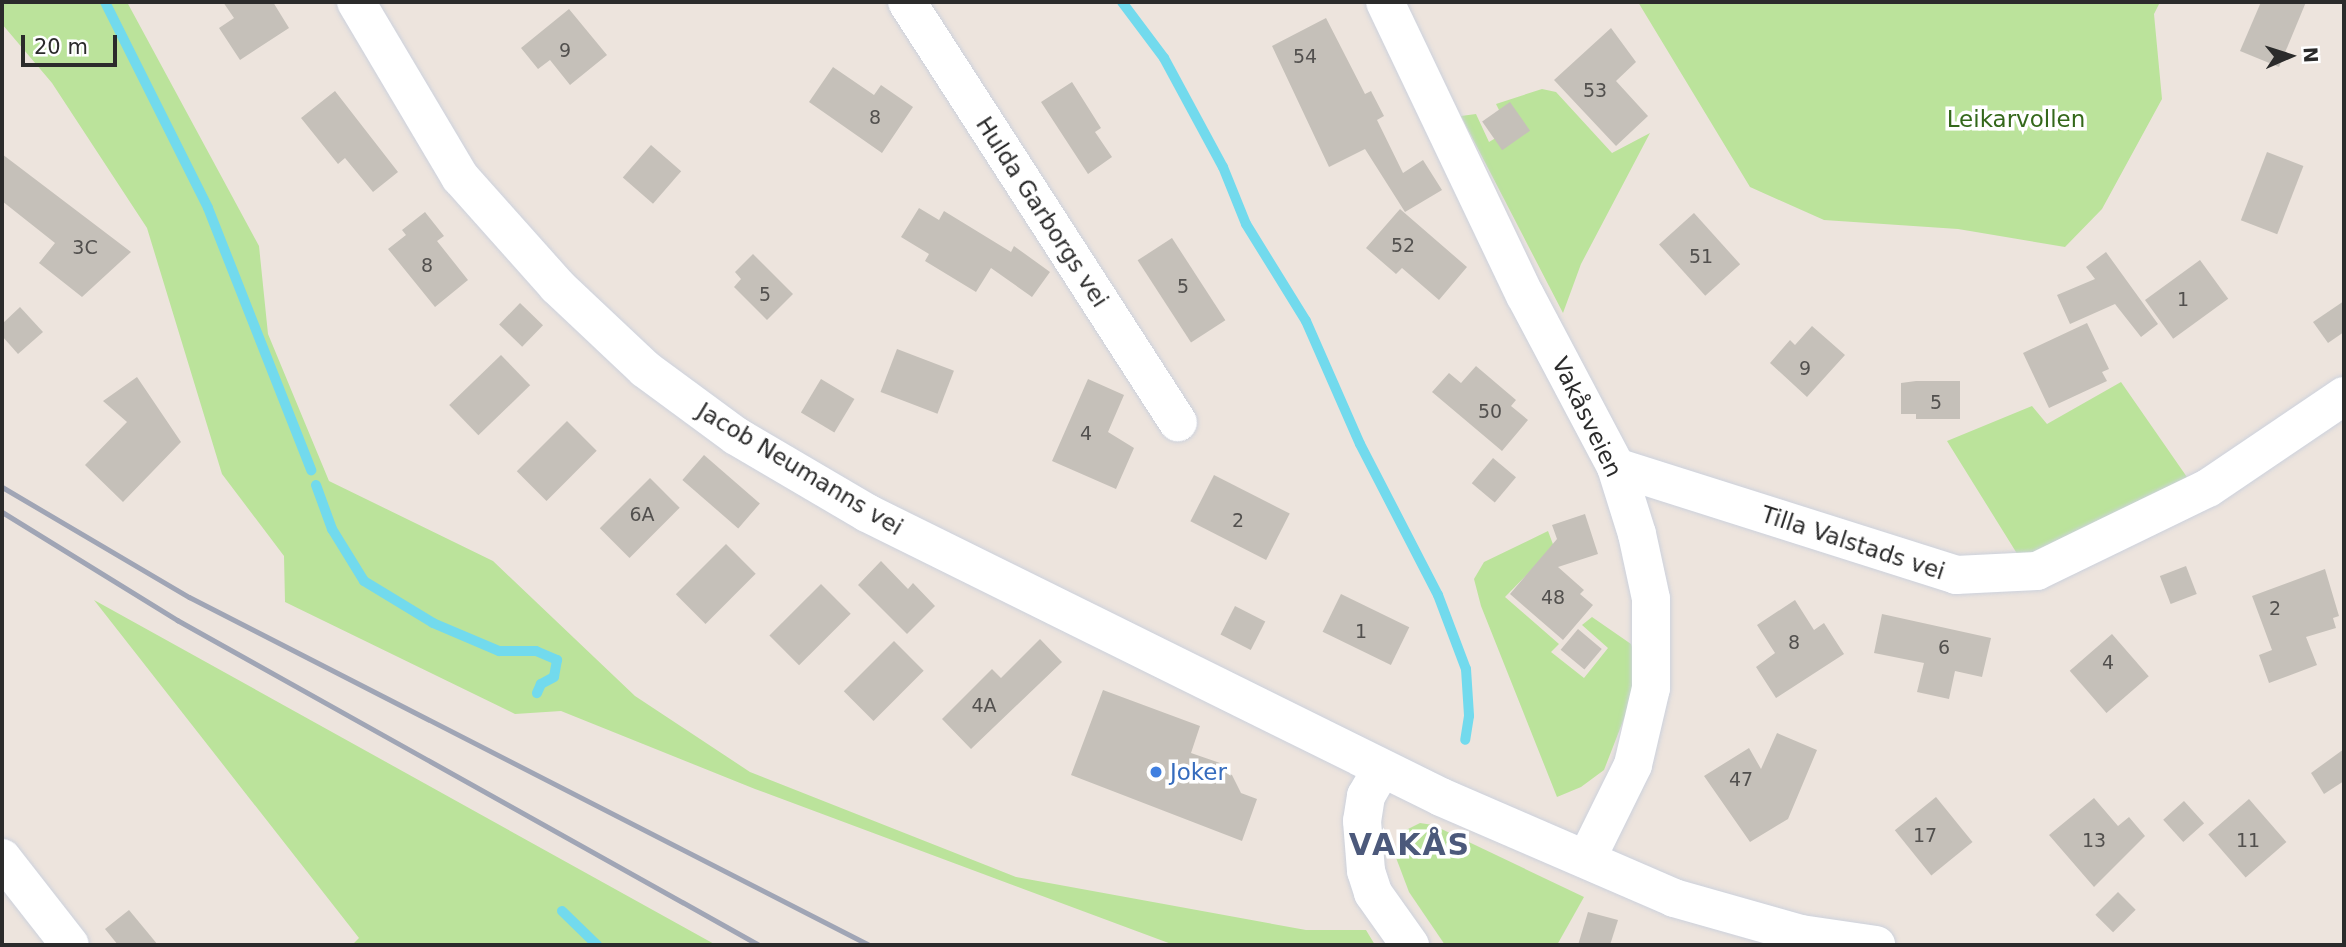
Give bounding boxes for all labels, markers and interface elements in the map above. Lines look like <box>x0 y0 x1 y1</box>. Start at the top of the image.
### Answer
scale bar <box>24 21 121 65</box>
north arrow <box>2255 21 2325 91</box>
text: 20 m <box>34 35 88 59</box>
house number: 9 <box>559 40 571 62</box>
house number: 54 <box>1293 46 1317 68</box>
text: N <box>2300 46 2322 63</box>
house number: 53 <box>1583 80 1607 102</box>
park label: Leikarvollen <box>1947 105 2085 133</box>
house number: 8 <box>869 107 881 129</box>
street label: Hulda Garborgs vei <box>970 112 1114 312</box>
house number: 52 <box>1391 235 1415 257</box>
house number: 3C <box>72 237 98 259</box>
house number: 51 <box>1689 246 1713 268</box>
house number: 8 <box>421 255 433 277</box>
house number: 5 <box>1177 276 1189 298</box>
house number: 5 <box>759 284 771 306</box>
house number: 1 <box>2177 289 2189 311</box>
street label: Vakåsveien <box>1546 353 1628 481</box>
house number: 9 <box>1799 358 1811 380</box>
house number: 5 <box>1930 392 1942 414</box>
street label: Jacob Neumanns vei <box>692 397 908 541</box>
house number: 50 <box>1478 401 1502 423</box>
house number: 4 <box>1080 423 1092 445</box>
street label: Tilla Valstads vei <box>1758 500 1948 586</box>
house number: 6A <box>629 504 655 526</box>
house number: 2 <box>1232 510 1244 532</box>
house number: 48 <box>1541 587 1565 609</box>
house number: 2 <box>2269 598 2281 620</box>
house number: 1 <box>1355 621 1367 643</box>
house number: 8 <box>1788 632 1800 654</box>
house number: 6 <box>1938 637 1950 659</box>
house number: 4 <box>2102 652 2114 674</box>
house number: 4A <box>971 695 997 717</box>
place label: Joker <box>1170 758 1227 786</box>
marker: Joker <box>1148 764 1164 780</box>
house number: 47 <box>1729 769 1753 791</box>
house number: 17 <box>1913 825 1937 847</box>
district label: VAKÅS <box>1349 827 1471 863</box>
house number: 13 <box>2082 830 2106 852</box>
house number: 11 <box>2236 830 2260 852</box>

